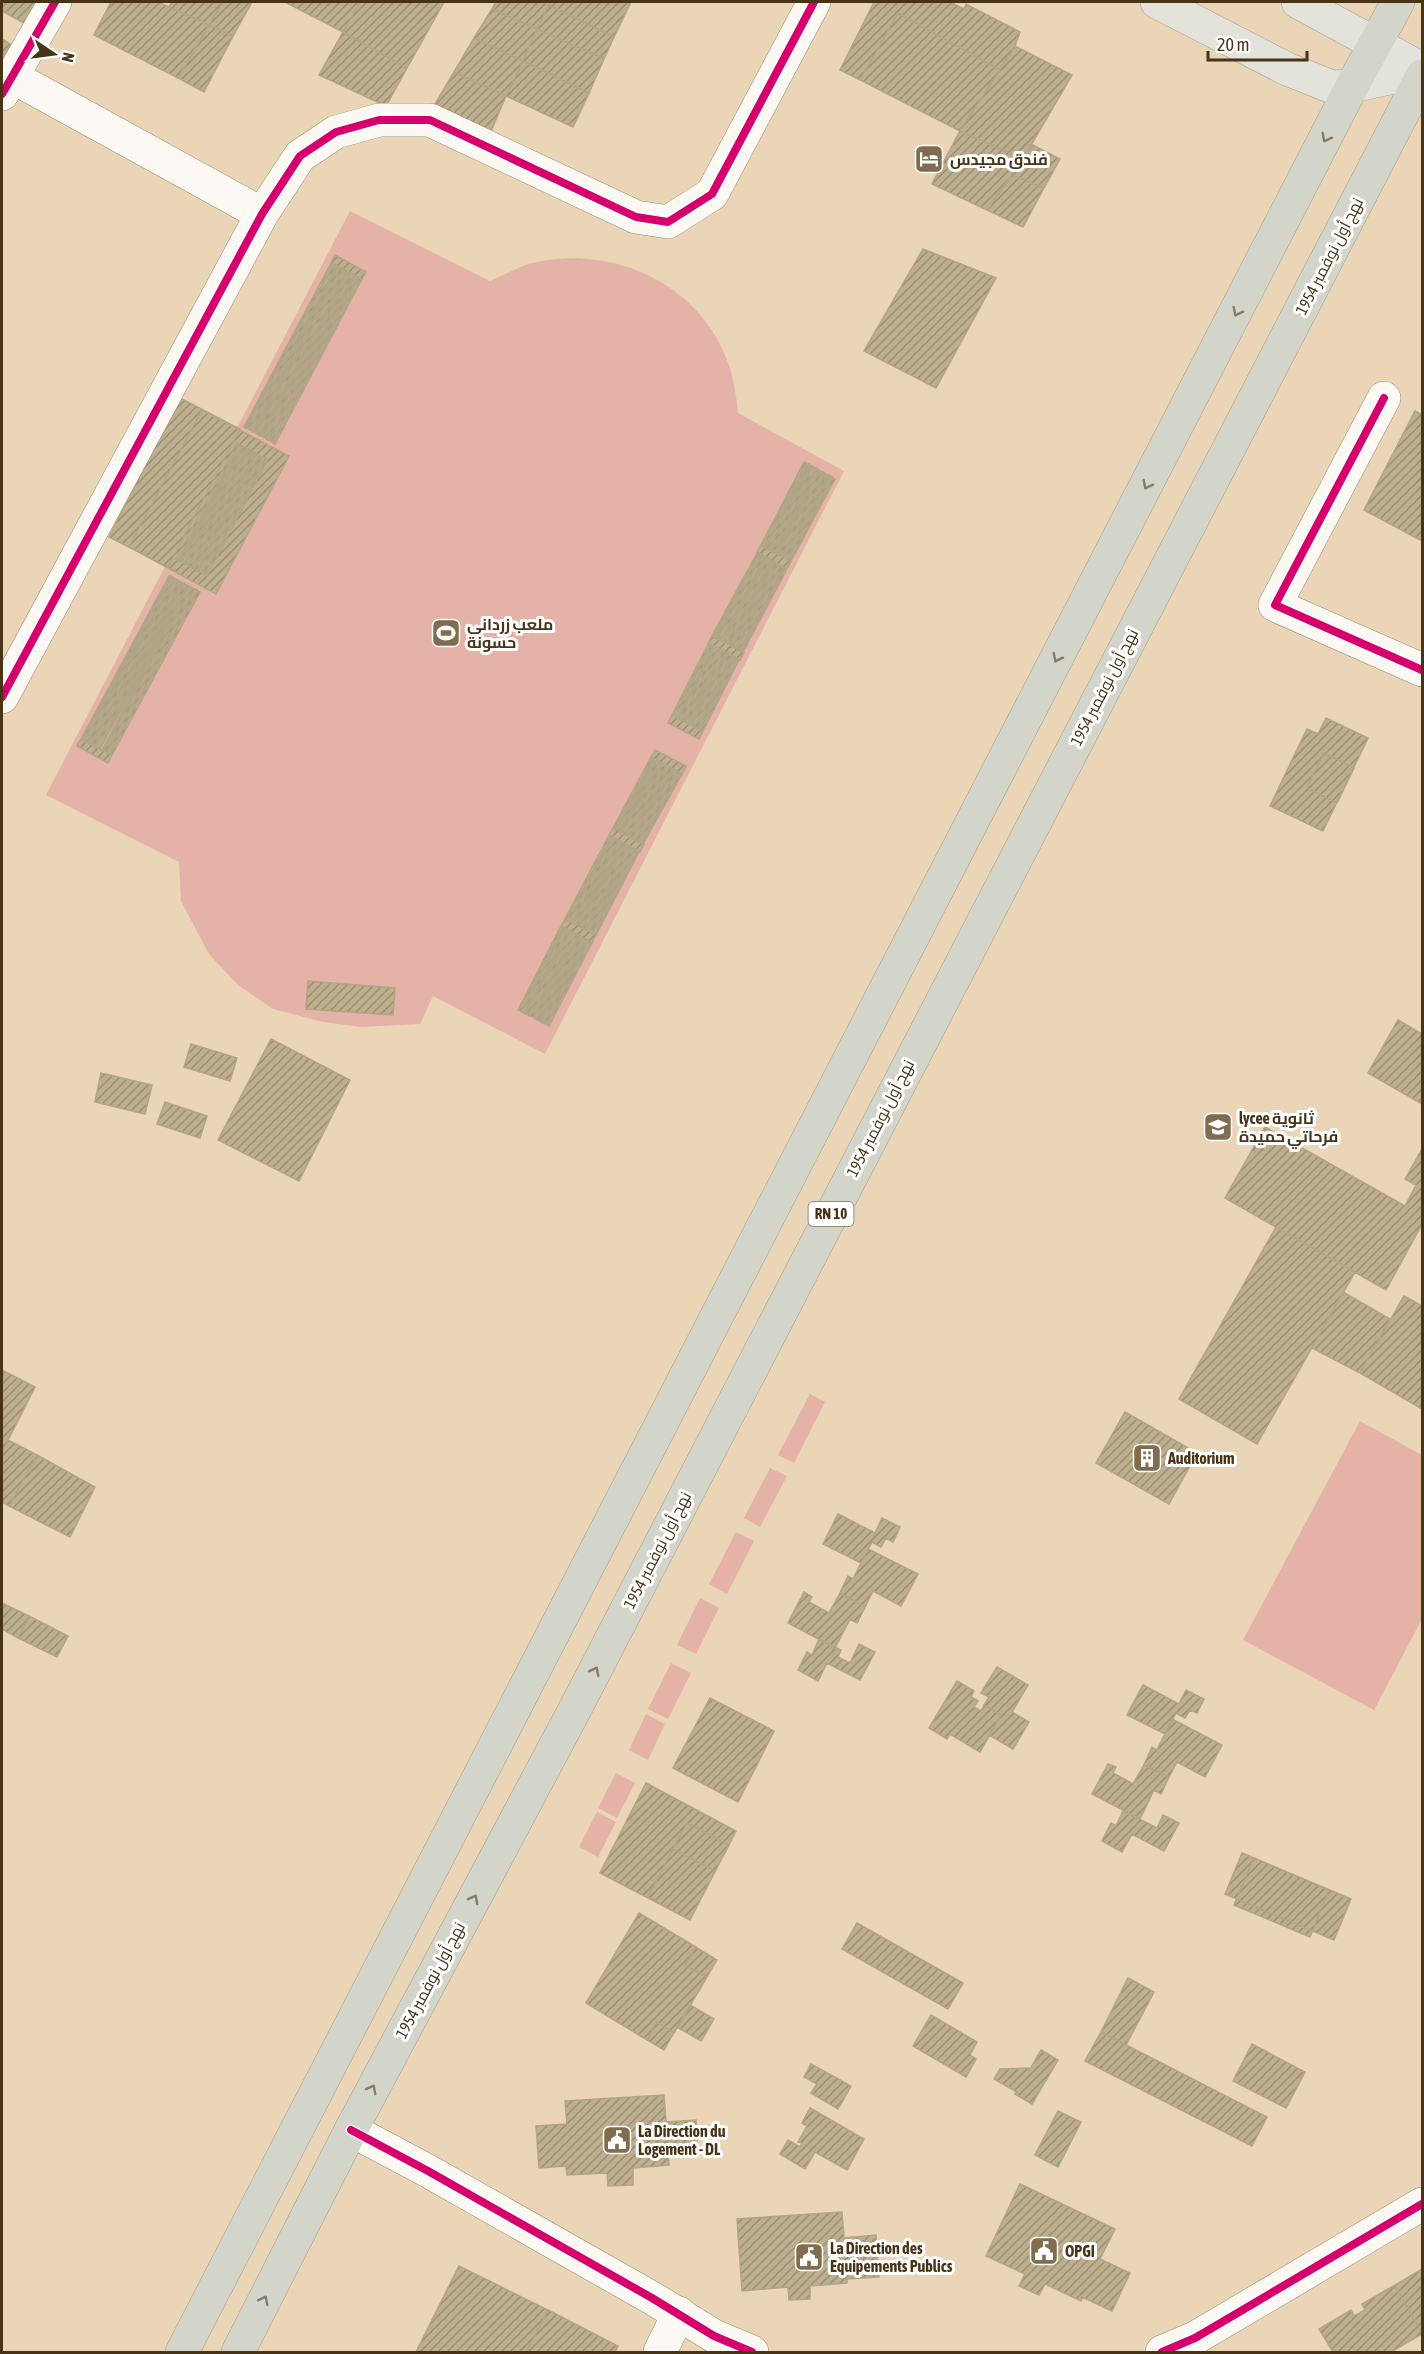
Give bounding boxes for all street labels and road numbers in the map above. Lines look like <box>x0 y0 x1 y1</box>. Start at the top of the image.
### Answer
street label: نهج أول نوفمبر 1954 <box>1292 195 1369 319</box>
street label: نهج أول نوفمبر 1954 <box>1067 626 1144 750</box>
street label: نهج أول نوفمبر 1954 <box>843 1057 920 1181</box>
road number: RN 10 <box>808 1202 854 1226</box>
street label: نهج أول نوفمبر 1954 <box>620 1489 697 1613</box>
street label: نهج أول نوفمبر 1954 <box>392 1919 471 2042</box>

